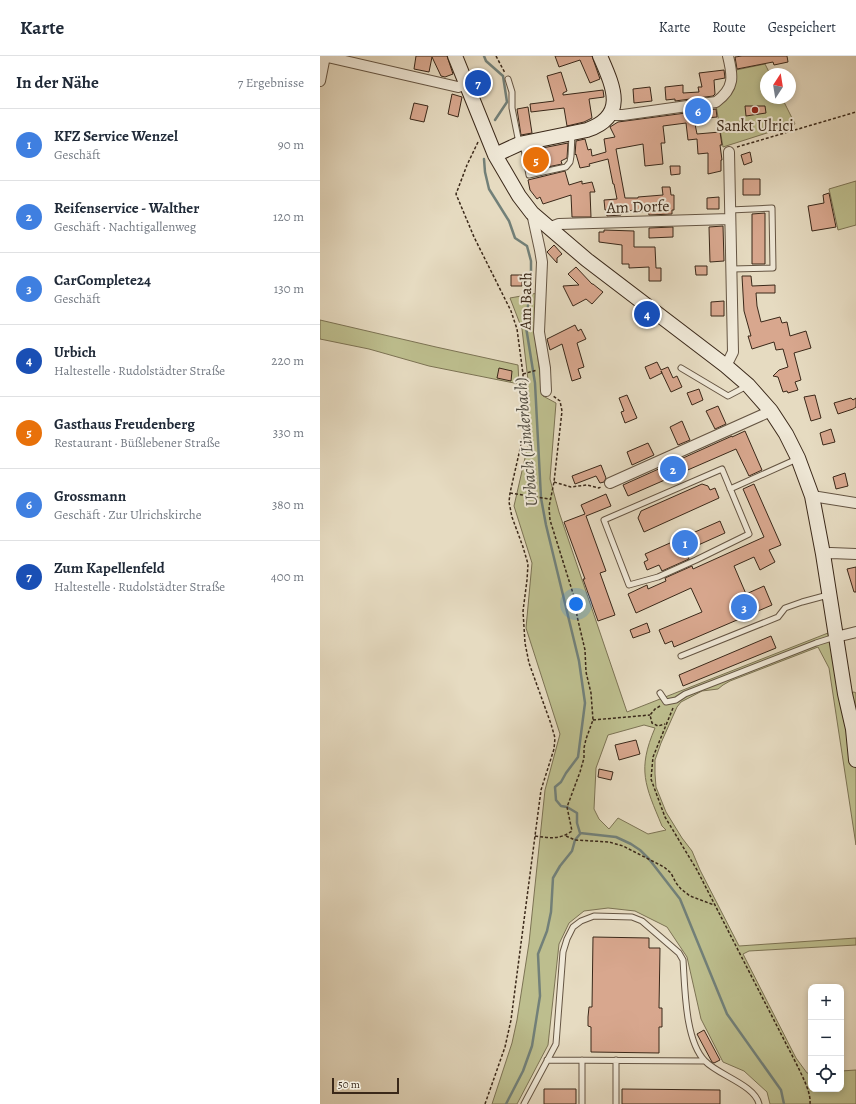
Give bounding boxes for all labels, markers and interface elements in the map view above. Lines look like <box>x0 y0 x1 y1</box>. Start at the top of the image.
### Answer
text: Karte <box>20 15 64 41</box>
text: Karte <box>659 18 690 37</box>
text: Route <box>712 18 746 37</box>
text: Gespeichert <box>768 18 836 37</box>
pin: 7 <box>465 68 491 98</box>
north arrow <box>760 68 796 104</box>
text: In der Nähe <box>16 71 99 94</box>
text: 7 Ergebnisse <box>238 74 304 91</box>
pin: 6 <box>685 96 711 126</box>
marker: Sankt Ulrici <box>750 105 760 115</box>
place label: Sankt Ulrici <box>716 115 794 137</box>
text: KFZ Service Wenzel <box>54 126 178 146</box>
text: 1 <box>27 136 31 153</box>
text: 90 m <box>278 136 304 153</box>
pin: 5 <box>523 145 549 175</box>
text: Geschäft <box>54 146 100 163</box>
street label: Am Dorfe <box>605 195 670 219</box>
text: Reifenservice - Walther <box>54 198 199 218</box>
text: 2 <box>26 208 32 225</box>
text: 120 m <box>273 208 304 225</box>
text: Geschäft · Nachtigallenweg <box>54 218 196 235</box>
text: CarComplete24 <box>54 270 151 290</box>
street label: Am Bach <box>514 271 538 331</box>
text: 3 <box>26 280 32 297</box>
text: 130 m <box>274 280 304 297</box>
text: Geschäft <box>54 290 100 307</box>
pin: 4 <box>634 299 660 329</box>
text: Urbich <box>54 342 96 362</box>
text: 4 <box>26 352 32 369</box>
text: 220 m <box>271 352 304 369</box>
text: Haltestelle · Rudolstädter Straße <box>54 362 225 379</box>
water label: Urbach (Linderbach) <box>509 376 543 508</box>
text: Gasthaus Freudenberg <box>54 414 195 434</box>
text: 5 <box>26 424 32 441</box>
text: 330 m <box>273 424 304 441</box>
text: Restaurant · Büßlebener Straße <box>54 434 220 451</box>
pin: 2 <box>660 454 686 484</box>
text: Grossmann <box>54 486 126 506</box>
text: 6 <box>26 496 32 513</box>
text: 380 m <box>272 496 304 513</box>
text: Geschäft · Zur Ulrichskirche <box>54 506 202 523</box>
pin: 1 <box>672 528 698 558</box>
text: Zum Kapellenfeld <box>54 558 165 578</box>
text: 7 <box>26 568 32 585</box>
text: 400 m <box>271 568 304 585</box>
text: Haltestelle · Rudolstädter Straße <box>54 578 225 595</box>
pin: 3 <box>731 592 757 622</box>
your location <box>566 594 586 614</box>
map controls <box>808 984 844 1092</box>
button: + <box>808 984 844 1020</box>
button: − <box>808 1020 844 1056</box>
button: locate <box>808 1056 844 1092</box>
scale bar <box>332 1076 399 1095</box>
text: 50 m <box>338 1077 360 1092</box>

